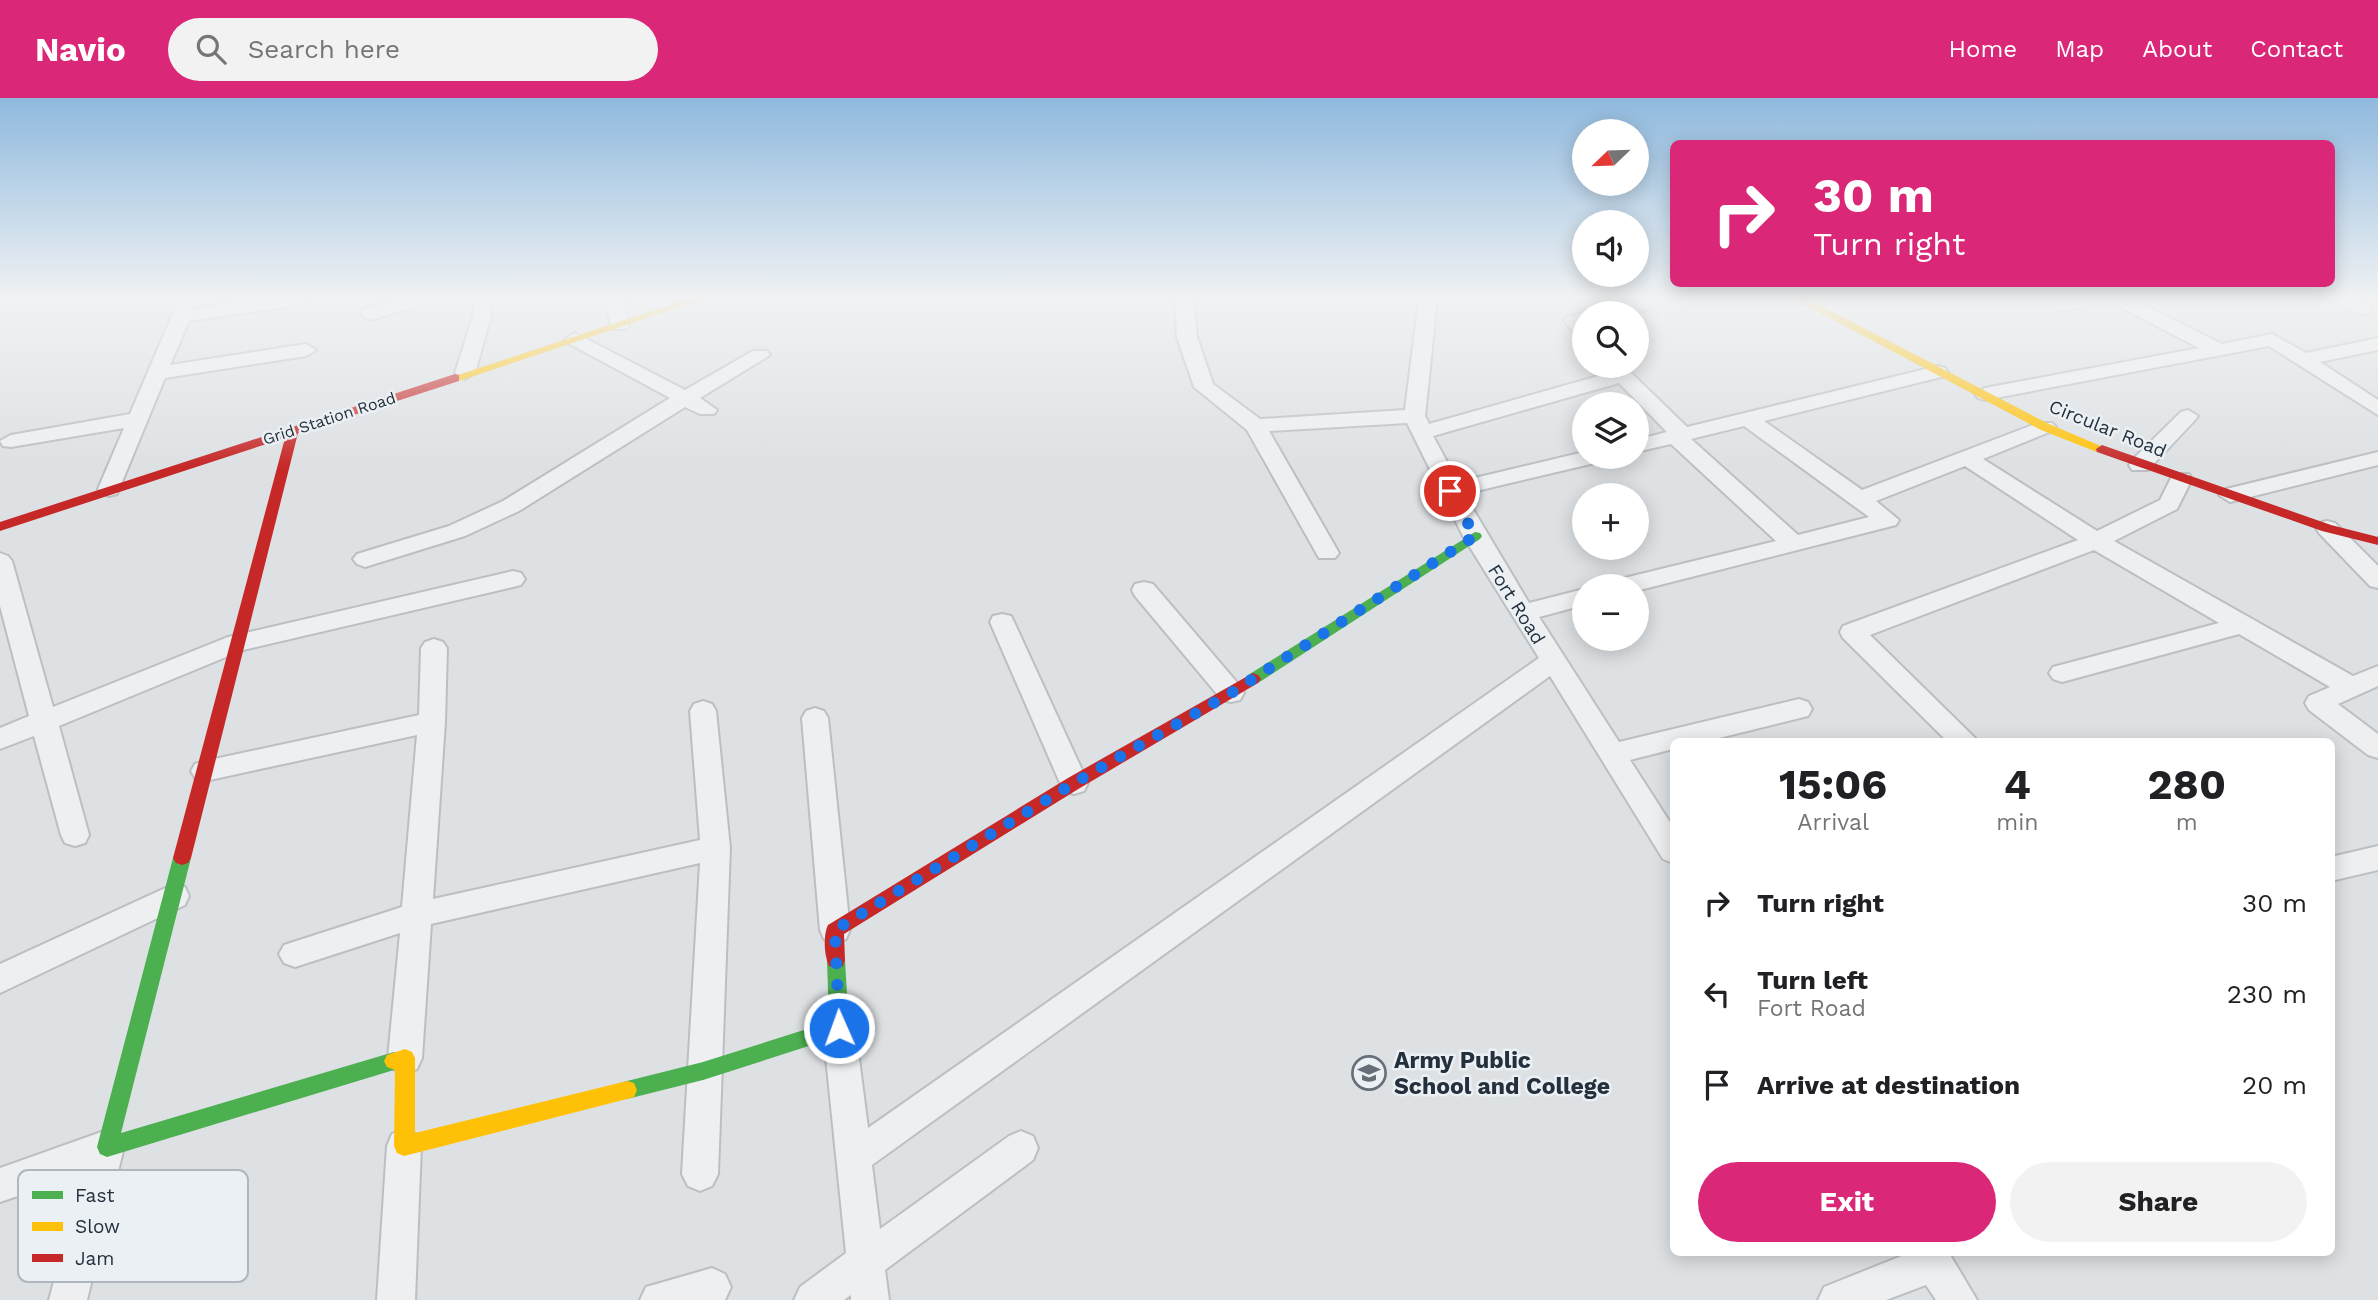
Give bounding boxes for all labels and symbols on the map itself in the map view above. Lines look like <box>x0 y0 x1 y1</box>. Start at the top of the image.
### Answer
north arrow <box>1572 119 1648 196</box>
street label: Grid Station Road <box>260 388 398 449</box>
street label: Circular Road <box>2046 394 2170 462</box>
pin <box>1420 461 1480 521</box>
street label: Fort Road <box>1483 560 1550 649</box>
position arrow <box>802 991 876 1065</box>
place label: Army Public School and College <box>1394 1047 1610 1100</box>
school or university icon: Army Public School and College <box>1350 1054 1388 1092</box>
legend <box>18 1170 248 1282</box>
text: Fast <box>75 1184 114 1207</box>
text: Slow <box>75 1215 120 1238</box>
text: Jam <box>75 1247 114 1270</box>

